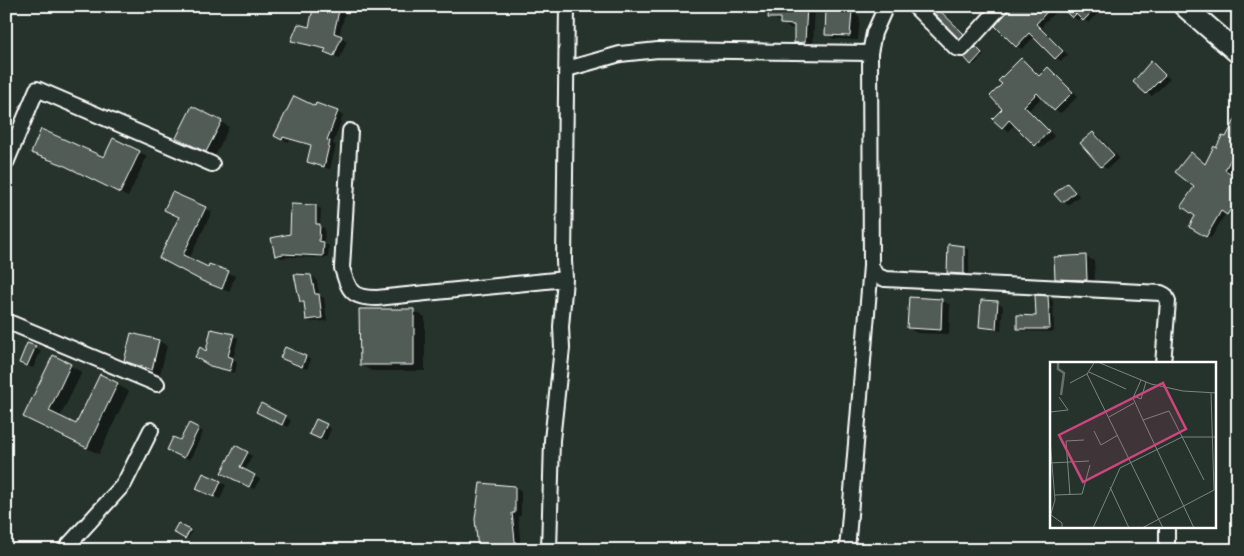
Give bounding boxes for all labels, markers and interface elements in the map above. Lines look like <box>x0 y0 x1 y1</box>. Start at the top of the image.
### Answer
inset map <box>1050 362 1216 528</box>

